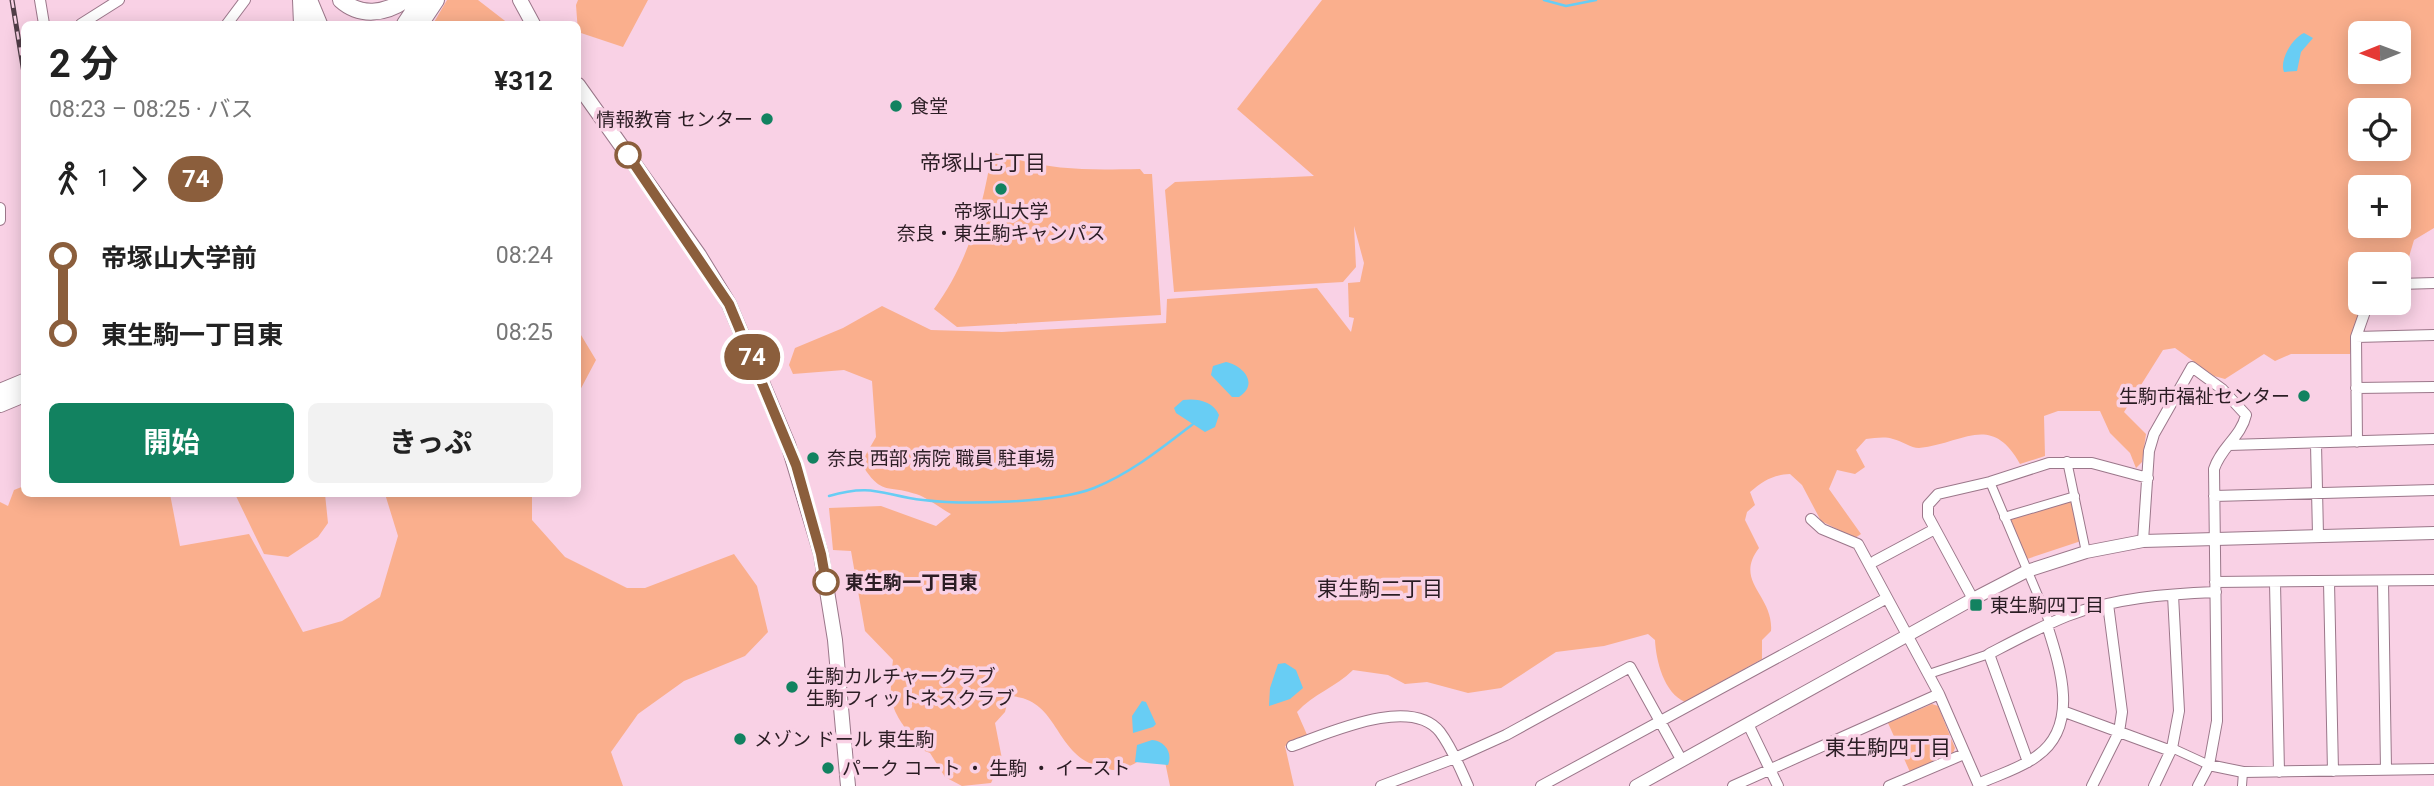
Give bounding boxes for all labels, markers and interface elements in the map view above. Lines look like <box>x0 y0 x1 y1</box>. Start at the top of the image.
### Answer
north arrow <box>2348 21 2412 84</box>
map controls <box>2348 21 2411 315</box>
text: 2 分 <box>49 42 118 86</box>
text: ¥312 <box>494 66 553 96</box>
place label: 食堂 <box>910 95 948 118</box>
text: 08:23 – 08:25 · バス <box>49 96 253 123</box>
marker: 食堂 <box>888 98 904 114</box>
button: locate <box>2348 98 2411 161</box>
place label: 情報教育 センター <box>596 108 753 131</box>
marker: 情報教育 センター <box>759 111 775 127</box>
unlabelled marker <box>615 142 641 168</box>
district label: 帝塚山七丁目 <box>920 151 1046 175</box>
icon: walk <box>49 160 87 198</box>
icon: forward <box>120 160 158 198</box>
text: 1 <box>97 165 110 192</box>
text: 74 <box>182 165 209 193</box>
button: + <box>2348 175 2411 238</box>
marker: 帝塚山大学 奈良・東生駒キャンパス <box>993 181 1009 197</box>
place label: 帝塚山大学 奈良・東生駒キャンパス <box>896 200 1106 245</box>
text: 08:24 <box>496 242 553 269</box>
text: 帝塚山大学前 <box>101 243 257 273</box>
button: − <box>2348 252 2411 315</box>
text: 08:25 <box>496 319 553 346</box>
text: 東生駒一丁目東 <box>101 320 283 350</box>
line badge: 74 <box>720 334 784 380</box>
text: 74 <box>738 343 766 371</box>
place label: 生駒市福祉センター <box>2119 385 2290 408</box>
marker: 生駒市福祉センター <box>2296 388 2312 404</box>
button: 開始 <box>49 403 294 483</box>
button: きっぷ <box>308 403 553 483</box>
place label: 奈良 西部 病院 職員 駐車場 <box>827 447 1055 470</box>
marker: 奈良 西部 病院 職員 駐車場 <box>805 450 821 466</box>
marker: 東生駒一丁目東 <box>813 569 839 595</box>
place label: 東生駒一丁目東 <box>845 571 978 594</box>
district label: 東生駒二丁目 <box>1317 577 1443 601</box>
place label: 東生駒四丁目 <box>1990 594 2104 617</box>
marker: 東生駒四丁目 <box>1968 597 1984 613</box>
place label: 生駒カルチャークラブ 生駒フィットネスクラブ <box>806 665 1015 710</box>
marker: 生駒カルチャークラブ 生駒フィットネスクラブ <box>784 679 800 695</box>
place label: メゾン ドール 東生駒 <box>754 728 934 751</box>
marker: メゾン ドール 東生駒 <box>732 731 748 747</box>
district label: 東生駒四丁目 <box>1825 736 1951 760</box>
place label: パーク コート ・ 生駒 ・ イースト <box>842 757 1131 780</box>
marker: パーク コート ・ 生駒 ・ イースト <box>820 760 836 776</box>

